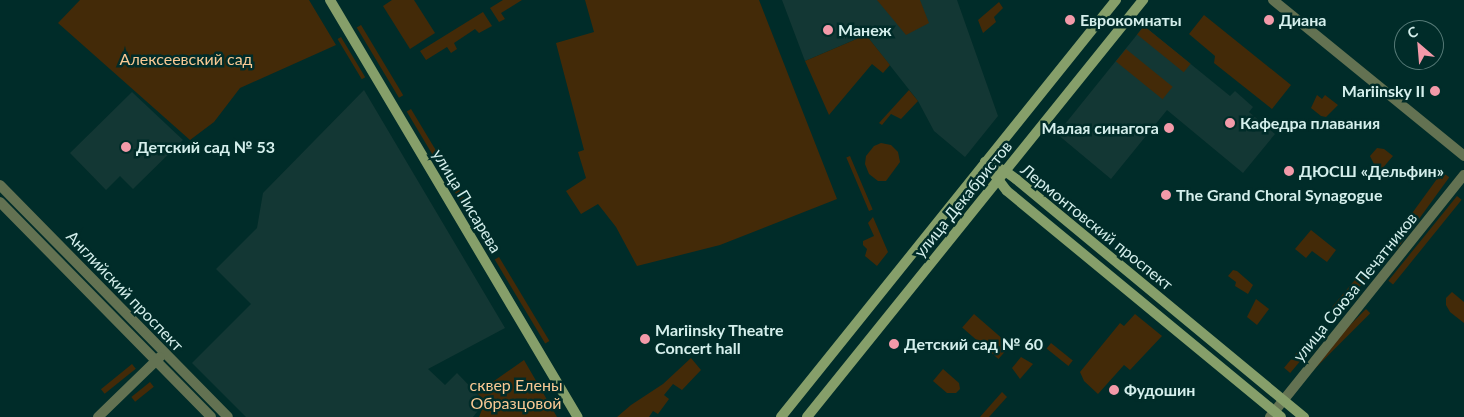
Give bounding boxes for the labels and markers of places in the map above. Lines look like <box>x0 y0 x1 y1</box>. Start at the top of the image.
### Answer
place label: Еврокомнаты <box>1080 10 1182 30</box>
place label: Диана <box>1279 10 1326 30</box>
marker: Еврокомнаты <box>1064 14 1076 26</box>
marker: Диана <box>1263 14 1275 26</box>
place label: Манеж <box>838 20 892 40</box>
marker: Манеж <box>822 24 834 36</box>
place label: Mariinsky II <box>1341 81 1425 101</box>
marker: Mariinsky II <box>1429 85 1441 97</box>
place label: Кафедра плавания <box>1240 113 1380 133</box>
marker: Кафедра плавания <box>1224 117 1236 129</box>
place label: Малая синагога <box>1042 118 1159 138</box>
marker: Малая синагога <box>1163 122 1175 134</box>
place label: Детский сад № 53 <box>136 137 275 157</box>
marker: Детский сад № 53 <box>120 141 132 153</box>
place label: ДЮСШ «Дельфин» <box>1299 161 1444 181</box>
marker: ДЮСШ «Дельфин» <box>1283 165 1295 177</box>
place label: The Grand Choral Synagogue <box>1176 185 1382 205</box>
marker: The Grand Choral Synagogue <box>1160 189 1172 201</box>
place label: Mariinsky Theatre Concert hall <box>655 320 784 358</box>
marker: Mariinsky Theatre Concert hall <box>639 333 651 345</box>
place label: Детский сад № 60 <box>904 334 1043 354</box>
marker: Детский сад № 60 <box>888 338 900 350</box>
place label: Фудошин <box>1124 380 1195 400</box>
marker: Фудошин <box>1108 384 1120 396</box>

